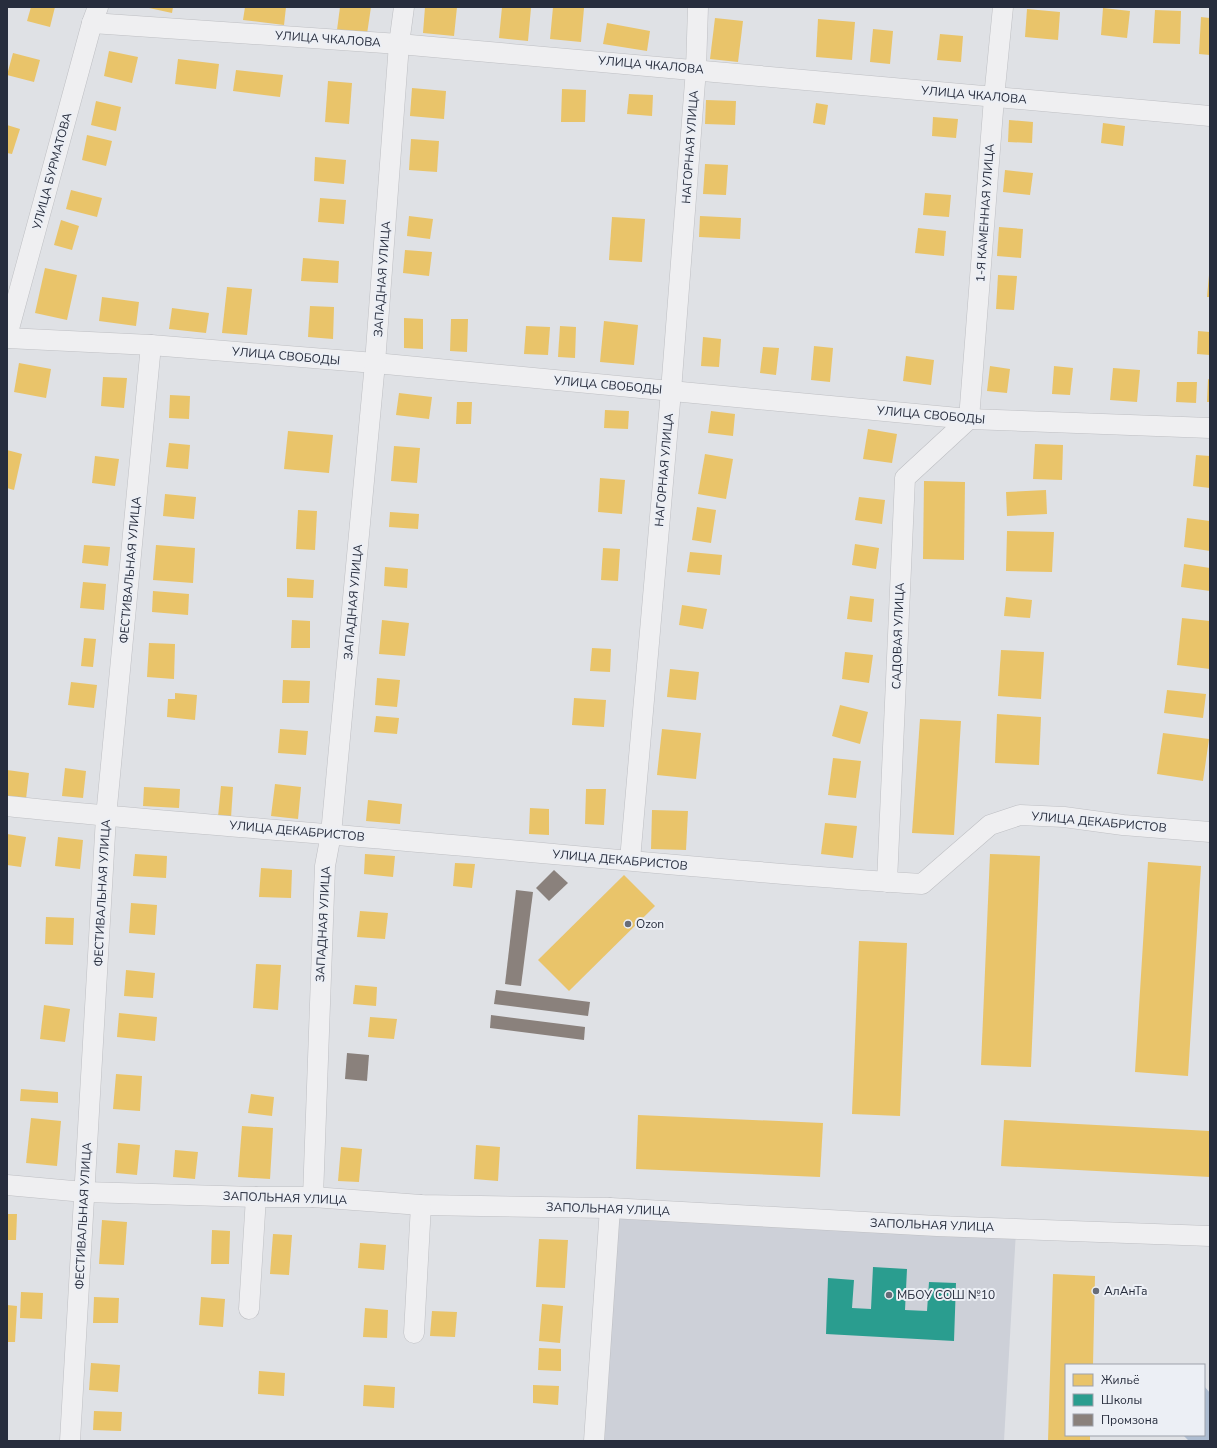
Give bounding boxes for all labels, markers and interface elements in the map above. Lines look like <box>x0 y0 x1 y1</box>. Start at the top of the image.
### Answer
street label: УЛИЦА ЧКАЛОВА <box>274 27 382 51</box>
street label: УЛИЦА ЧКАЛОВА <box>597 52 705 78</box>
street label: УЛИЦА ЧКАЛОВА <box>920 82 1028 108</box>
street label: НАГОРНАЯ УЛИЦА <box>678 89 702 204</box>
street label: УЛИЦА БУРМАТОВА <box>28 110 75 232</box>
street label: 1-Я КАМЕННАЯ УЛИЦА <box>972 143 998 283</box>
street label: ЗАПАДНАЯ УЛИЦА <box>370 220 394 338</box>
street label: УЛИЦА СВОБОДЫ <box>230 343 341 369</box>
street label: УЛИЦА СВОБОДЫ <box>552 372 663 398</box>
street label: УЛИЦА СВОБОДЫ <box>875 402 986 428</box>
street label: НАГОРНАЯ УЛИЦА <box>651 412 677 527</box>
street label: ФЕСТИВАЛЬНАЯ УЛИЦА <box>116 496 144 644</box>
street label: ЗАПАДНАЯ УЛИЦА <box>340 543 366 661</box>
street label: САДОВАЯ УЛИЦА <box>888 582 908 690</box>
street label: УЛИЦА ДЕКАБРИСТОВ <box>1030 808 1167 836</box>
street label: УЛИЦА ДЕКАБРИСТОВ <box>228 817 365 845</box>
street label: ФЕСТИВАЛЬНАЯ УЛИЦА <box>90 819 114 967</box>
street label: УЛИЦА ДЕКАБРИСТОВ <box>551 846 688 874</box>
street label: ЗАПАДНАЯ УЛИЦА <box>312 865 334 982</box>
place label: Ozon <box>636 916 664 932</box>
marker: Ozon <box>623 919 633 929</box>
street label: ФЕСТИВАЛЬНАЯ УЛИЦА <box>71 1142 95 1290</box>
street label: ЗАПОЛЬНАЯ УЛИЦА <box>223 1188 348 1208</box>
street label: ЗАПОЛЬНАЯ УЛИЦА <box>546 1199 671 1219</box>
street label: ЗАПОЛЬНАЯ УЛИЦА <box>870 1215 995 1235</box>
place label: АлАнТа <box>1104 1283 1147 1299</box>
marker: АлАнТа <box>1091 1286 1101 1296</box>
place label: МБОУ СОШ №10 <box>897 1287 995 1303</box>
marker: МБОУ СОШ №10 <box>884 1290 894 1300</box>
legend <box>1065 1364 1205 1436</box>
text: Жильё <box>1101 1372 1139 1388</box>
text: Школы <box>1101 1392 1142 1408</box>
text: Промзона <box>1101 1412 1158 1428</box>

